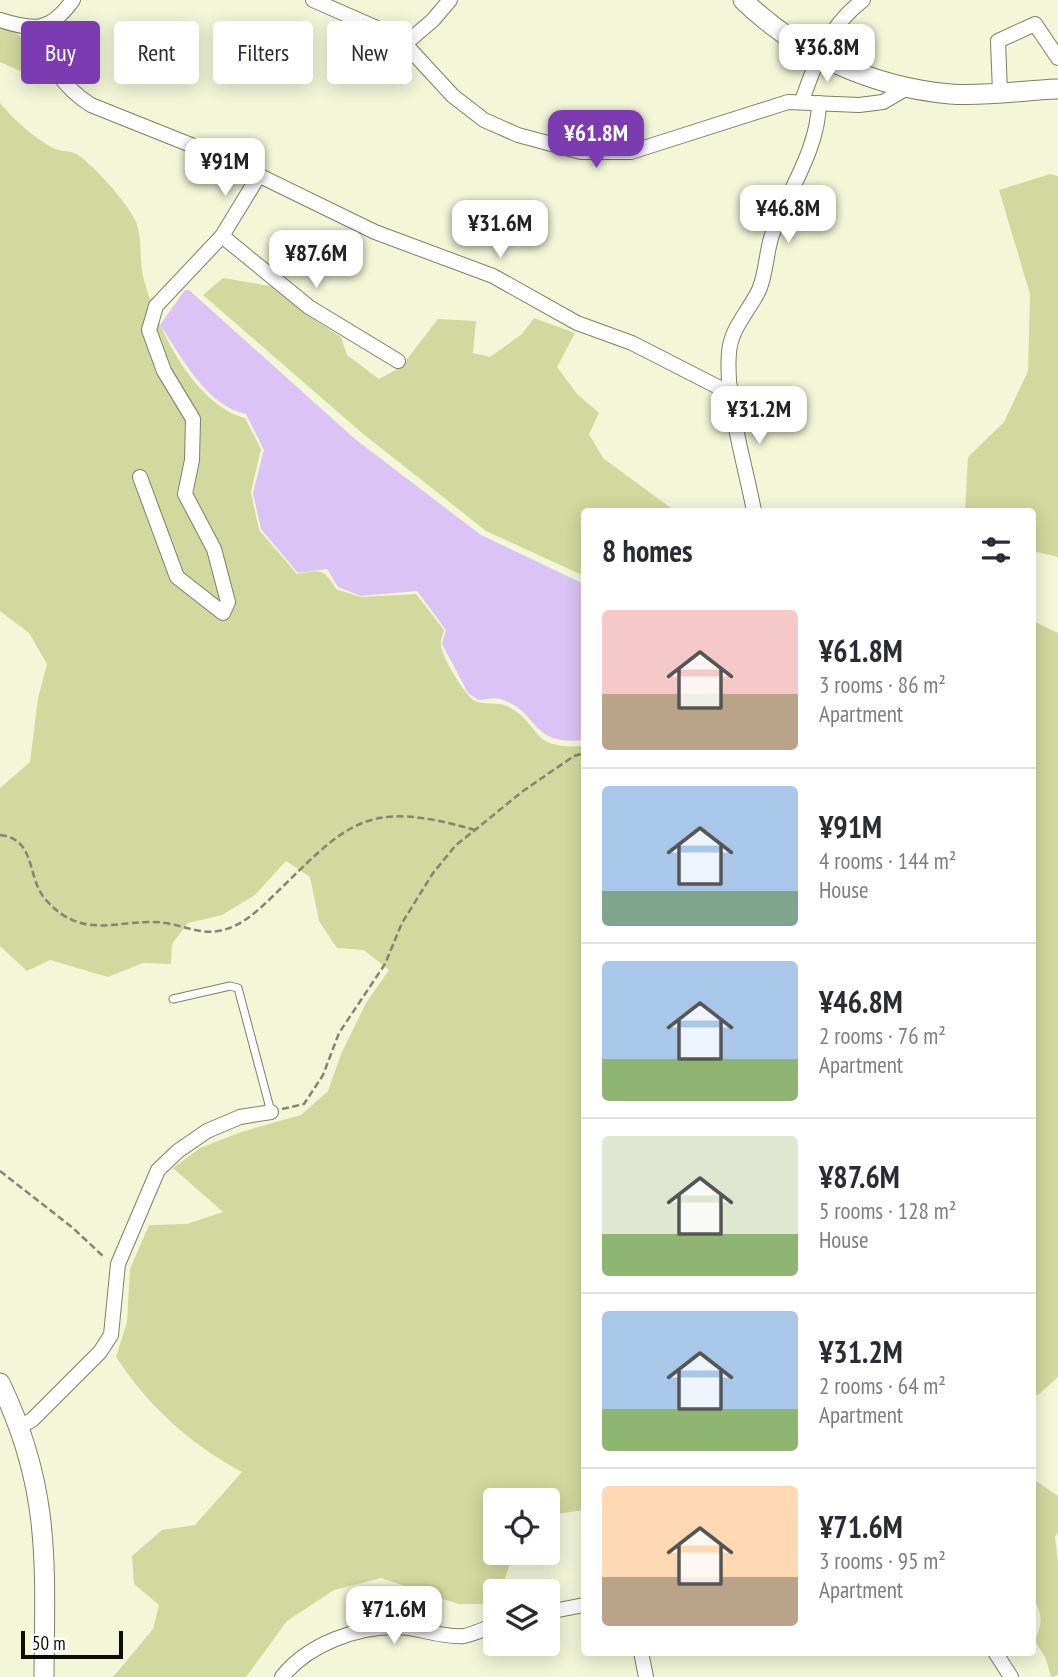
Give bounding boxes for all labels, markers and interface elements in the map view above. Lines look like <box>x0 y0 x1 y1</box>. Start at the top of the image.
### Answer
chip: Buy <box>21 21 100 84</box>
chip: Rent <box>114 21 199 84</box>
chip: Filters <box>213 21 313 84</box>
chip: New <box>327 21 412 84</box>
pin: ¥36.8M <box>770 24 884 84</box>
text: ¥36.8M <box>795 32 859 61</box>
pin: ¥61.8M <box>539 110 653 170</box>
text: ¥61.8M <box>564 118 628 147</box>
pin: ¥91M <box>184 138 266 198</box>
text: ¥91M <box>201 146 249 175</box>
pin: ¥46.8M <box>731 186 845 245</box>
text: ¥46.8M <box>756 193 820 222</box>
pin: ¥31.6M <box>443 201 557 260</box>
text: ¥31.6M <box>468 208 532 237</box>
pin: ¥87.6M <box>259 230 373 290</box>
text: ¥87.6M <box>285 238 347 267</box>
pin: ¥31.2M <box>702 386 816 446</box>
text: ¥31.2M <box>727 394 791 423</box>
text: 8 homes <box>602 531 693 570</box>
icon: filters <box>977 531 1015 569</box>
text: ¥61.8M <box>819 631 903 670</box>
icon: home <box>658 638 742 722</box>
text: 3 rooms · 86 m² <box>819 670 946 699</box>
text: Apartment <box>819 699 903 728</box>
text: ¥91M <box>819 807 882 846</box>
icon: home <box>658 814 742 898</box>
text: 4 rooms · 144 m² <box>819 846 956 875</box>
text: House <box>819 875 869 904</box>
text: ¥46.8M <box>819 982 903 1021</box>
icon: home <box>658 989 742 1073</box>
text: 2 rooms · 76 m² <box>819 1021 946 1050</box>
text: Apartment <box>819 1050 903 1079</box>
text: ¥87.6M <box>819 1157 900 1196</box>
icon: home <box>658 1164 742 1248</box>
text: 5 rooms · 128 m² <box>819 1196 956 1225</box>
text: House <box>819 1225 869 1254</box>
text: ¥31.2M <box>819 1332 903 1371</box>
icon: home <box>658 1339 742 1423</box>
text: 2 rooms · 64 m² <box>819 1371 946 1400</box>
text: Apartment <box>819 1400 903 1429</box>
map controls <box>483 1488 560 1656</box>
button: locate <box>483 1488 560 1565</box>
text: ¥71.6M <box>819 1507 903 1546</box>
icon: home <box>658 1514 742 1598</box>
text: 3 rooms · 95 m² <box>819 1546 946 1575</box>
text: Apartment <box>819 1575 903 1604</box>
button: layers <box>483 1579 560 1656</box>
pin: ¥71.6M <box>337 1586 451 1646</box>
text: ¥71.6M <box>362 1594 426 1623</box>
scale bar <box>21 1628 122 1660</box>
text: 50 m <box>32 1631 66 1655</box>

